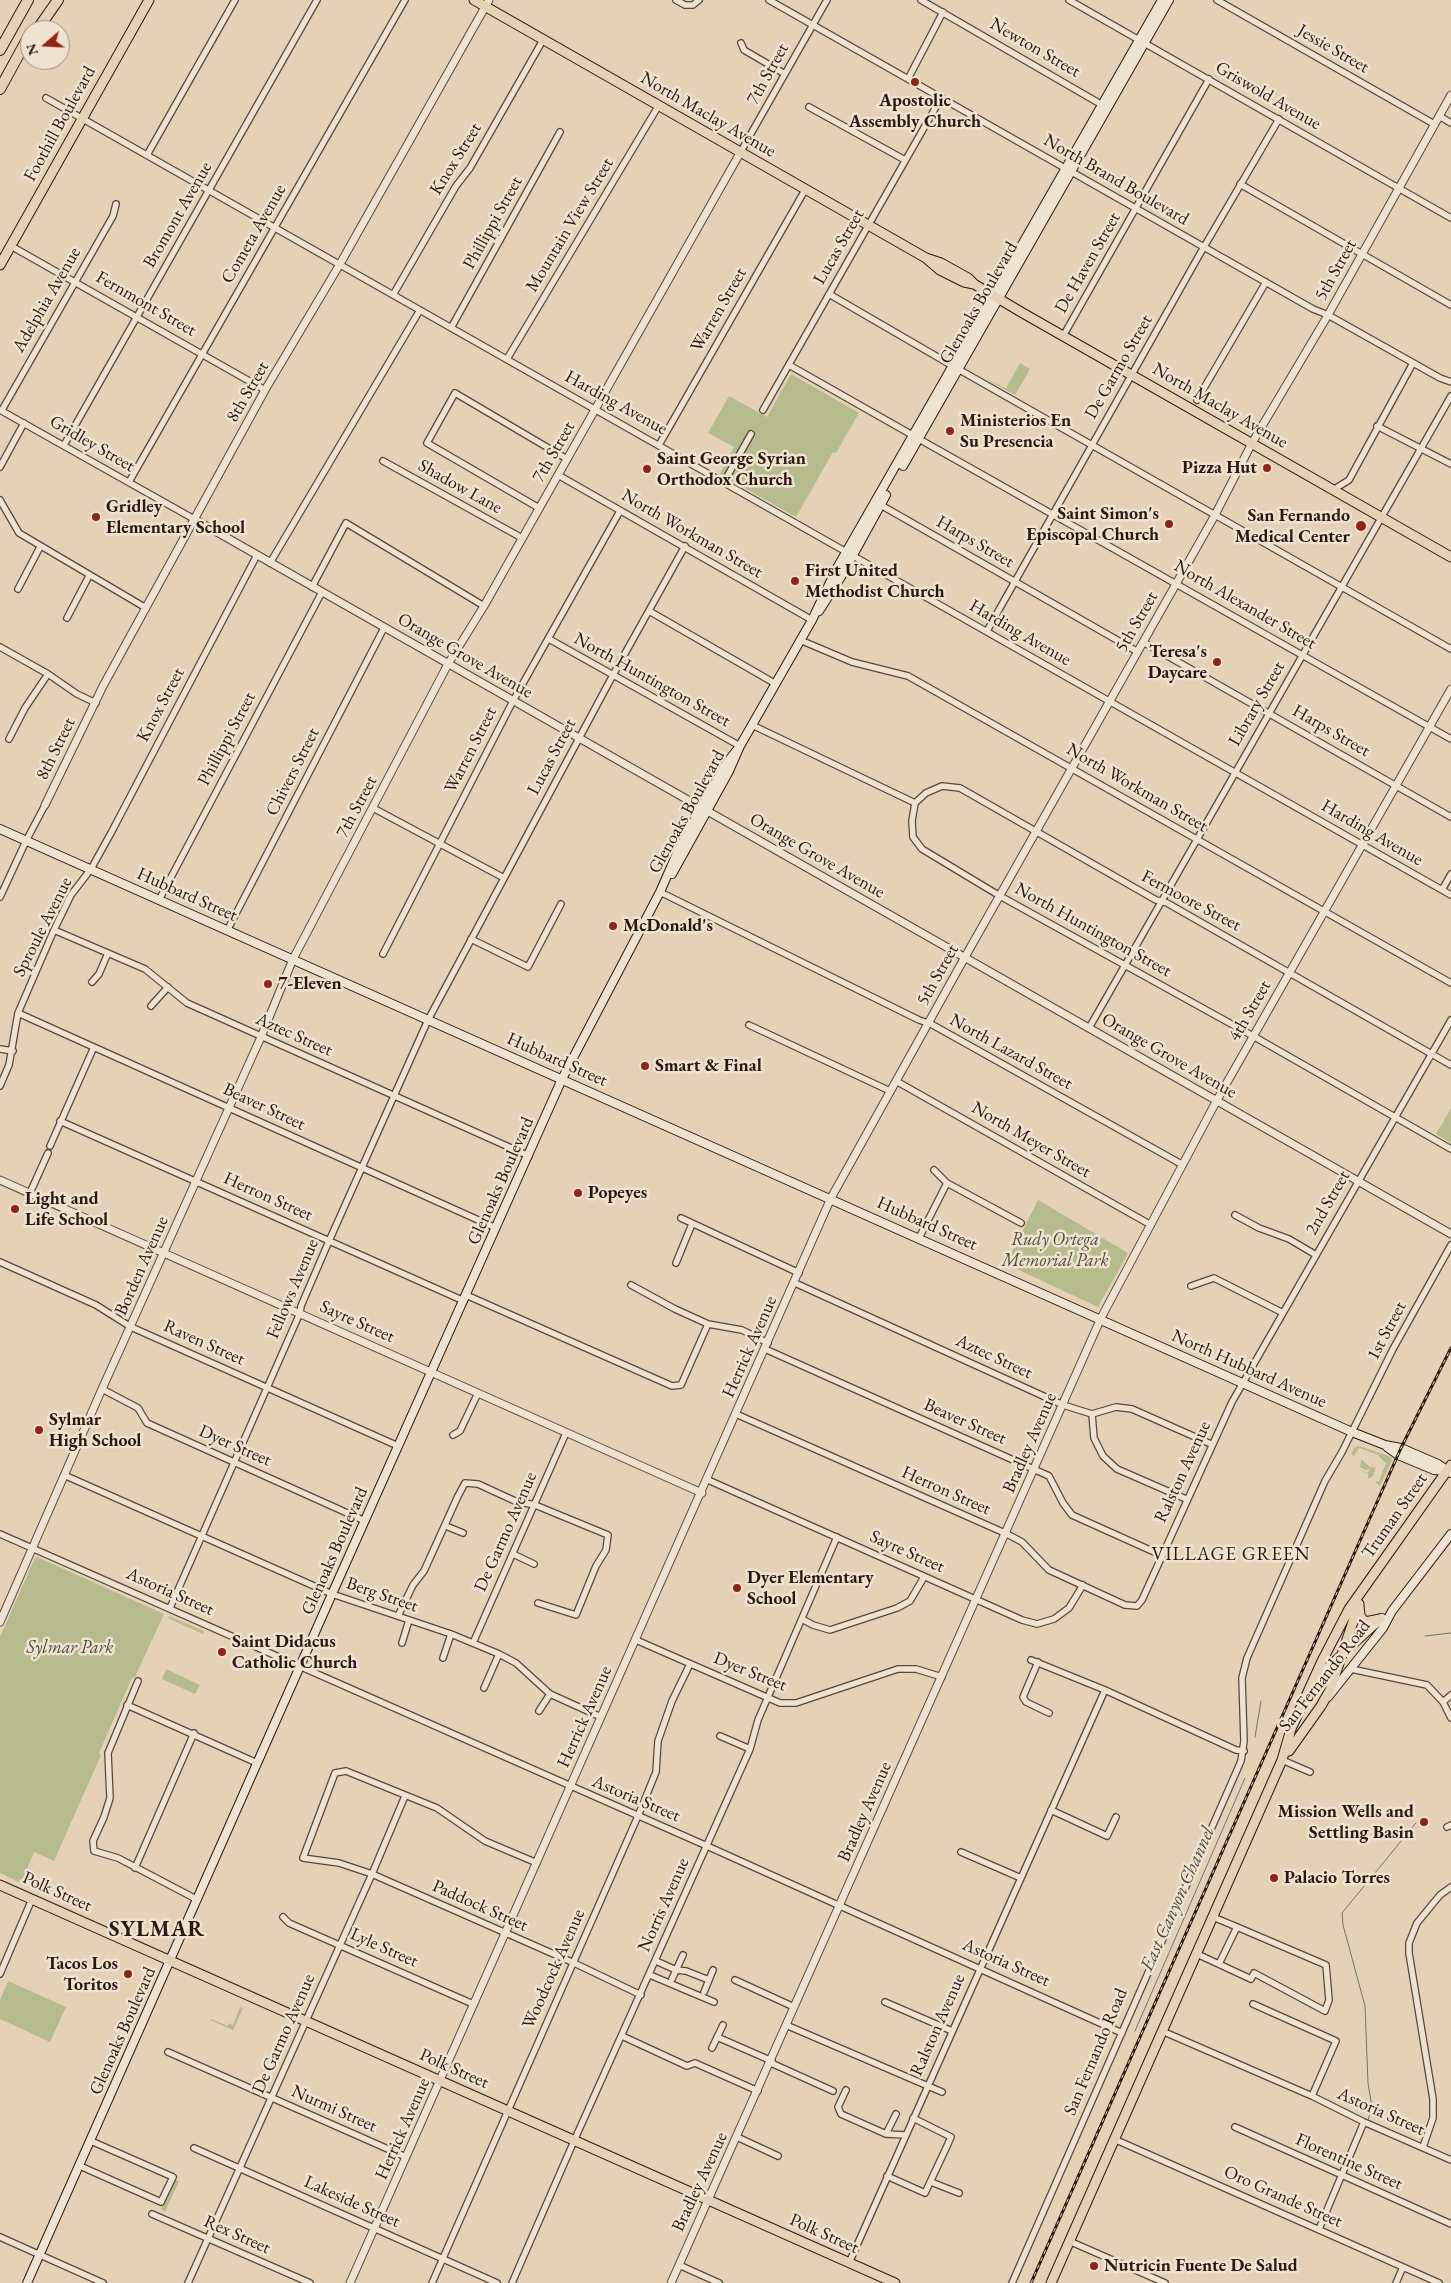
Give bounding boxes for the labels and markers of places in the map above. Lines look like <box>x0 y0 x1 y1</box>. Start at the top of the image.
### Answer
marker: Apostolic Assembly Church <box>909 76 921 88</box>
place label: Apostolic Assembly Church <box>849 90 981 132</box>
place label: Ministerios En Su Presencia <box>960 410 1071 452</box>
marker: Ministerios En Su Presencia <box>944 425 956 437</box>
place label: Saint George Syrian Orthodox Church <box>657 448 806 490</box>
place label: Pizza Hut <box>1182 457 1257 479</box>
marker: Pizza Hut <box>1261 462 1273 474</box>
marker: Saint George Syrian Orthodox Church <box>641 463 653 475</box>
place label: Gridley Elementary School <box>106 496 245 538</box>
place label: Saint Simon's Episcopal Church <box>1026 503 1159 546</box>
place label: San Fernando Medical Center <box>1235 505 1350 548</box>
marker: Gridley Elementary School <box>90 511 102 523</box>
marker: Saint Simon's Episcopal Church <box>1163 518 1175 530</box>
marker: San Fernando Medical Center <box>1354 519 1368 533</box>
place label: First United Methodist Church <box>805 560 945 602</box>
marker: First United Methodist Church <box>789 575 801 587</box>
place label: Teresa's Daycare <box>1148 641 1207 684</box>
marker: Teresa's Daycare <box>1211 656 1223 668</box>
place label: McDonald's <box>623 915 713 937</box>
marker: McDonald's <box>607 920 619 932</box>
place label: 7-Eleven <box>278 973 342 995</box>
marker: 7-Eleven <box>262 978 274 990</box>
place label: Smart & Final <box>655 1055 762 1077</box>
marker: Smart & Final <box>639 1060 651 1072</box>
place label: Popeyes <box>588 1182 647 1204</box>
marker: Popeyes <box>572 1187 584 1199</box>
place label: Light and Life School <box>25 1188 108 1230</box>
marker: Light and Life School <box>9 1203 21 1215</box>
place label: Sylmar High School <box>49 1409 141 1452</box>
marker: Sylmar High School <box>33 1424 45 1436</box>
place label: Dyer Elementary School <box>747 1567 874 1610</box>
marker: Dyer Elementary School <box>731 1582 743 1594</box>
place label: Saint Didacus Catholic Church <box>232 1631 357 1674</box>
marker: Saint Didacus Catholic Church <box>216 1646 228 1658</box>
place label: Mission Wells and Settling Basin <box>1278 1801 1414 1844</box>
marker: Mission Wells and Settling Basin <box>1418 1816 1430 1828</box>
place label: Palacio Torres <box>1284 1867 1390 1889</box>
marker: Palacio Torres <box>1268 1872 1280 1884</box>
place label: Tacos Los Toritos <box>46 1953 118 1996</box>
marker: Tacos Los Toritos <box>122 1968 134 1980</box>
place label: Nutricin Fuente De Salud <box>1104 2255 1298 2277</box>
marker: Nutricin Fuente De Salud <box>1088 2260 1100 2272</box>

